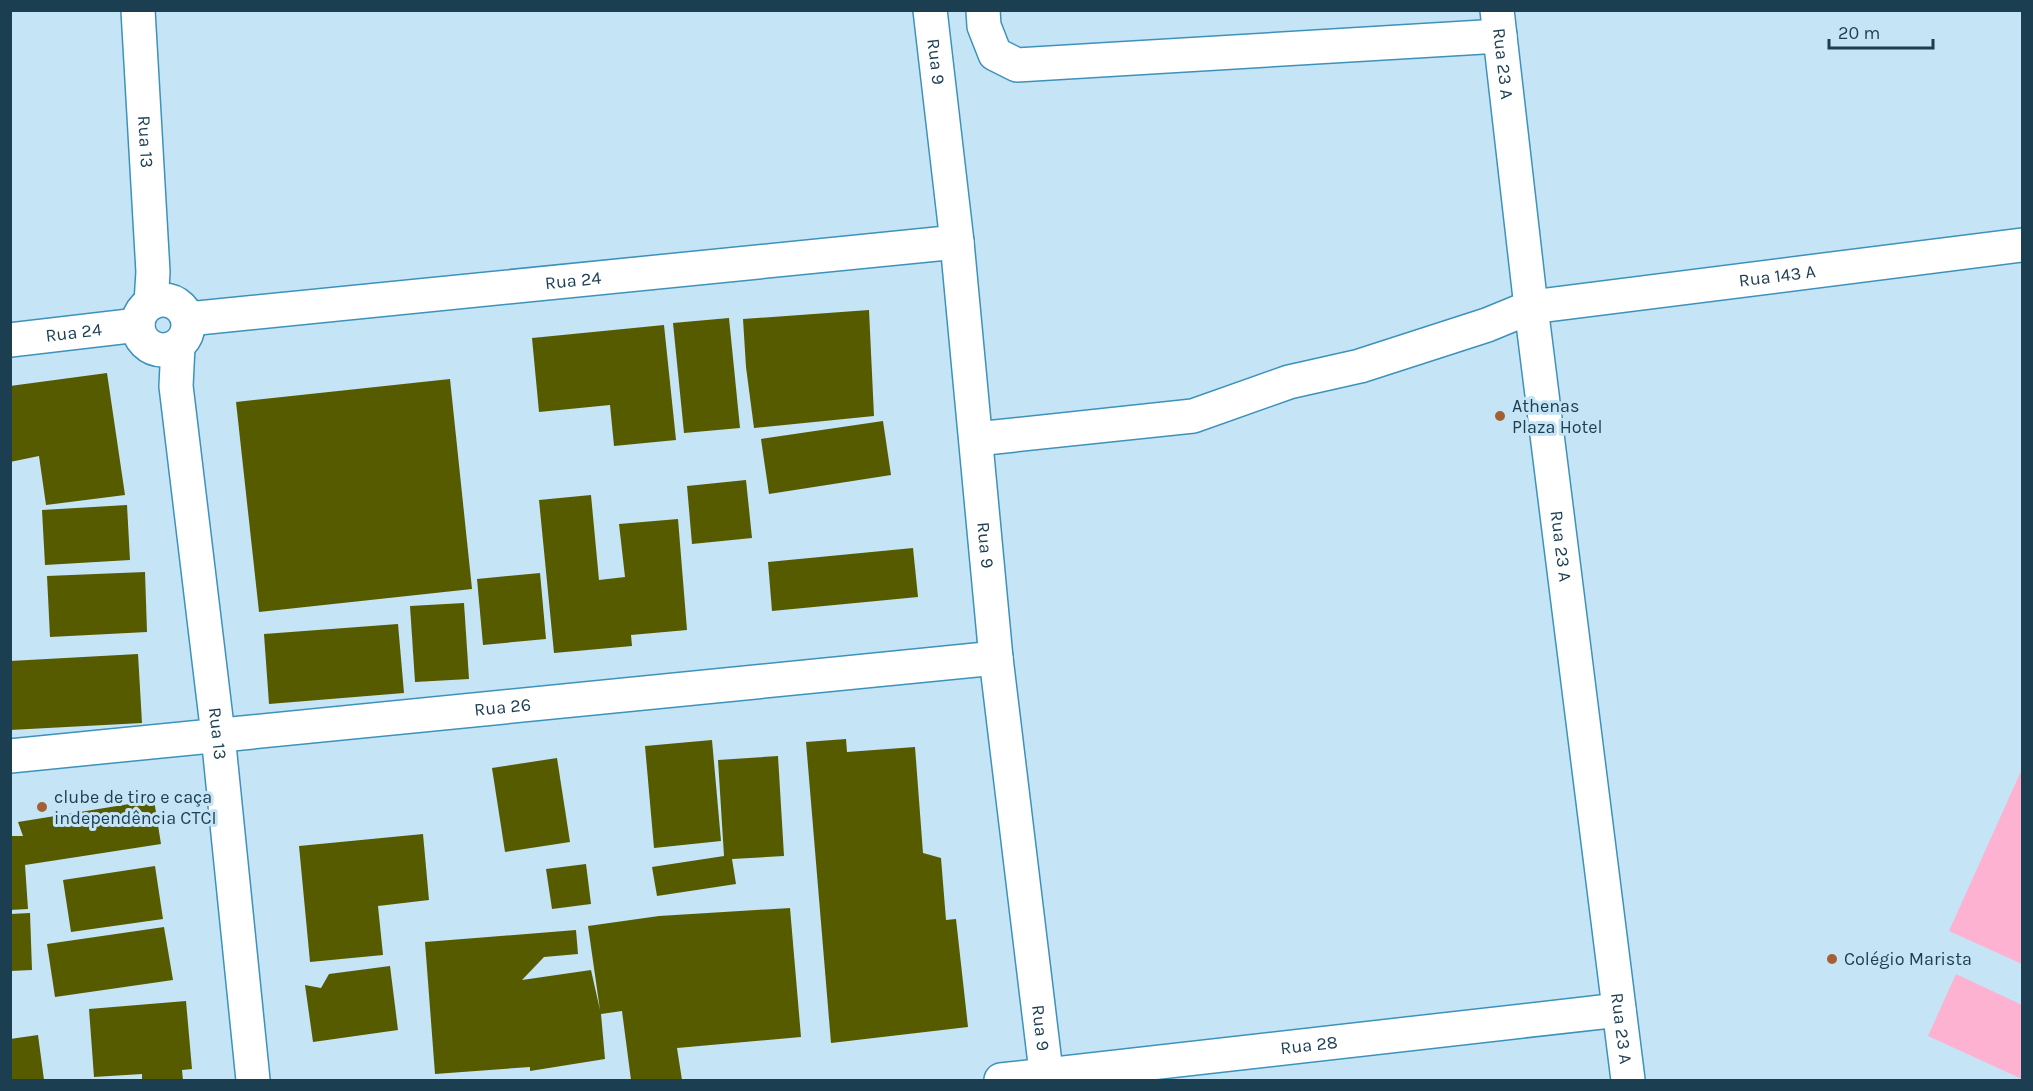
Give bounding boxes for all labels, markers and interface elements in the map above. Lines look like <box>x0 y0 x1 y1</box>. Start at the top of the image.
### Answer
scale bar <box>1829 12 1932 50</box>
text: 20 m <box>1838 22 1880 44</box>
street label: Rua 23 A <box>1488 27 1518 101</box>
street label: Rua 9 <box>922 37 950 86</box>
street label: Rua 13 <box>133 115 158 169</box>
street label: Rua 143 A <box>1737 260 1817 292</box>
street label: Rua 24 <box>544 267 602 294</box>
street label: Rua 24 <box>44 318 103 347</box>
place label: Athenas Plaza Hotel <box>1512 395 1603 438</box>
marker: Athenas Plaza Hotel <box>1493 409 1507 423</box>
street label: Rua 23 A <box>1546 509 1576 583</box>
street label: Rua 9 <box>972 521 999 569</box>
street label: Rua 26 <box>473 693 532 721</box>
street label: Rua 13 <box>204 706 231 761</box>
place label: clube de tiro e caça independência CTCI <box>54 786 217 829</box>
marker: clube de tiro e caça independência CTCI <box>35 800 49 814</box>
place label: Colégio Marista <box>1844 948 1972 970</box>
marker: Colégio Marista <box>1825 952 1839 966</box>
street label: Rua 23 A <box>1606 991 1637 1065</box>
street label: Rua 9 <box>1027 1003 1054 1052</box>
street label: Rua 28 <box>1279 1031 1339 1059</box>

